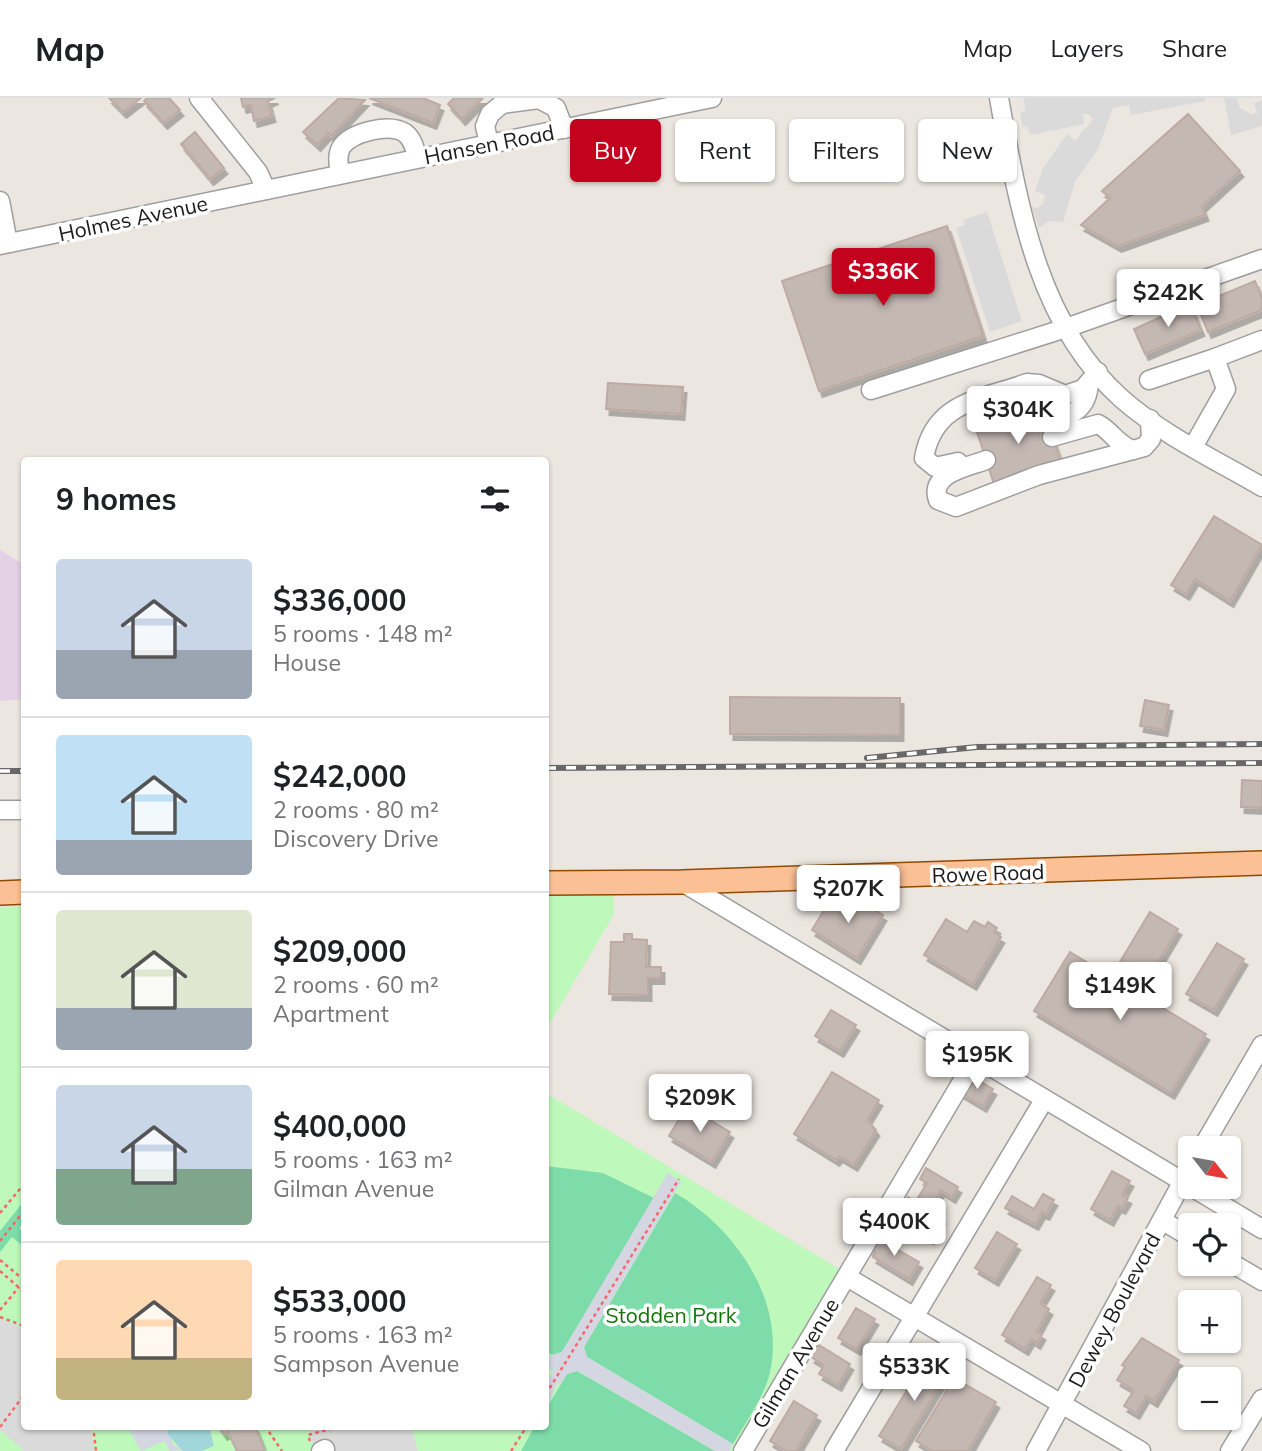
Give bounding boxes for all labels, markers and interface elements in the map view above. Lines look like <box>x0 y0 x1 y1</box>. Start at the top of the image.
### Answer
text: Map <box>35 28 105 69</box>
text: Map <box>963 33 1012 63</box>
text: Layers <box>1050 33 1124 63</box>
text: Share <box>1162 33 1227 63</box>
street label: Hansen Road <box>422 119 556 169</box>
chip: Buy <box>570 119 661 182</box>
chip: Rent <box>675 119 775 182</box>
chip: Filters <box>789 119 904 182</box>
chip: New <box>918 119 1017 182</box>
street label: Holmes Avenue <box>56 189 210 247</box>
pin: $336K <box>834 248 932 308</box>
text: $336K <box>848 256 918 285</box>
pin: $242K <box>1119 270 1217 329</box>
text: $242K <box>1133 277 1203 306</box>
pin: $304K <box>969 386 1067 446</box>
text: $304K <box>983 394 1053 423</box>
text: 9 homes <box>56 480 177 518</box>
icon: filters <box>476 480 514 518</box>
text: $336,000 <box>273 581 406 619</box>
icon: home <box>112 587 196 671</box>
text: 5 rooms · 148 m² <box>273 619 453 648</box>
text: House <box>273 648 341 677</box>
text: $242,000 <box>273 757 406 795</box>
icon: home <box>112 763 196 847</box>
text: 2 rooms · 80 m² <box>273 795 439 824</box>
text: Discovery Drive <box>273 824 439 853</box>
street label: Rowe Road <box>931 858 1045 888</box>
pin: $207K <box>799 866 897 925</box>
text: $207K <box>813 873 883 902</box>
text: $209,000 <box>273 932 406 970</box>
icon: home <box>112 938 196 1022</box>
pin: $149K <box>1071 962 1169 1022</box>
text: 2 rooms · 60 m² <box>273 970 439 999</box>
text: $149K <box>1085 970 1155 999</box>
text: Apartment <box>273 999 389 1028</box>
pin: $195K <box>928 1032 1026 1091</box>
text: $195K <box>942 1039 1012 1068</box>
pin: $209K <box>651 1074 749 1134</box>
text: $209K <box>665 1082 735 1111</box>
text: $400,000 <box>273 1107 406 1145</box>
icon: home <box>112 1113 196 1197</box>
north arrow <box>1178 1136 1241 1199</box>
map controls <box>1178 1136 1241 1430</box>
text: 5 rooms · 163 m² <box>273 1145 453 1174</box>
text: Gilman Avenue <box>273 1174 434 1203</box>
pin: $400K <box>845 1198 943 1258</box>
text: $400K <box>859 1206 929 1235</box>
button: locate <box>1178 1213 1241 1276</box>
street label: Dewey Boulevard <box>1062 1228 1166 1392</box>
text: $533,000 <box>273 1282 406 1320</box>
icon: home <box>112 1288 196 1372</box>
button: + <box>1178 1290 1241 1353</box>
street label: Gilman Avenue <box>746 1293 844 1433</box>
park label: Stodden Park <box>606 1302 737 1328</box>
text: 5 rooms · 163 m² <box>273 1320 453 1349</box>
pin: $533K <box>865 1344 963 1403</box>
text: Sampson Avenue <box>273 1349 459 1378</box>
text: $533K <box>879 1351 949 1380</box>
button: − <box>1178 1367 1241 1430</box>

